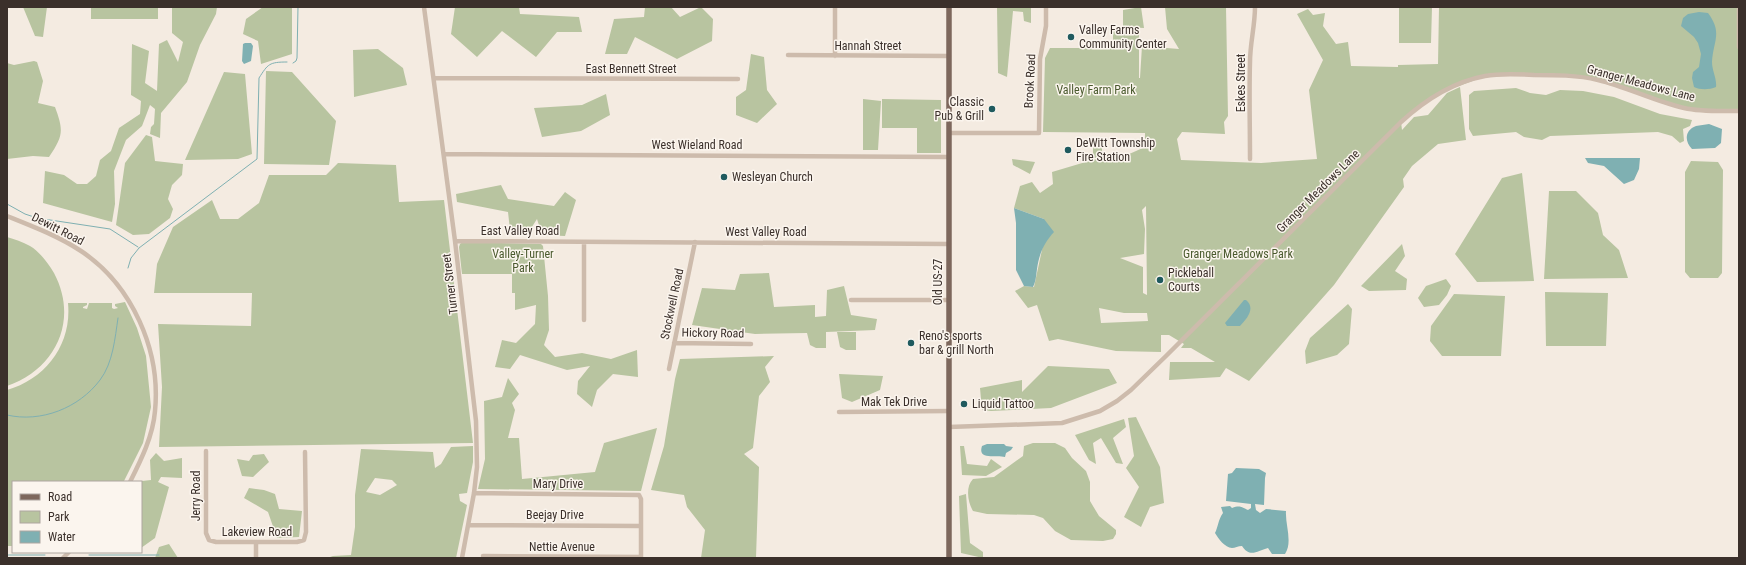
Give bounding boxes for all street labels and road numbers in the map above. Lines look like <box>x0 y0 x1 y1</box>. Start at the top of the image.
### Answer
street label: Hannah Street <box>834 39 902 53</box>
street label: Brook Road <box>1022 53 1038 109</box>
street label: Eskes Street <box>1234 53 1248 112</box>
street label: East Bennett Street <box>586 62 677 76</box>
street label: Granger Meadows Lane <box>1585 62 1697 104</box>
street label: West Wieland Road <box>652 138 743 152</box>
street label: Granger Meadows Lane <box>1274 146 1363 235</box>
street label: Dewitt Road <box>29 210 87 248</box>
street label: East Valley Road <box>481 224 559 238</box>
street label: West Valley Road <box>725 225 807 239</box>
street label: Turner Street <box>439 252 461 315</box>
street label: Old US-27 <box>931 259 945 305</box>
street label: Stockwell Road <box>658 267 686 341</box>
street label: Hickory Road <box>681 325 745 341</box>
street label: Mak Tek Drive <box>861 395 927 409</box>
street label: Jerry Road <box>189 471 203 521</box>
street label: Mary Drive <box>533 477 584 491</box>
street label: Beejay Drive <box>526 508 584 522</box>
street label: Lakeview Road <box>222 525 292 539</box>
street label: Nettie Avenue <box>529 540 595 554</box>

